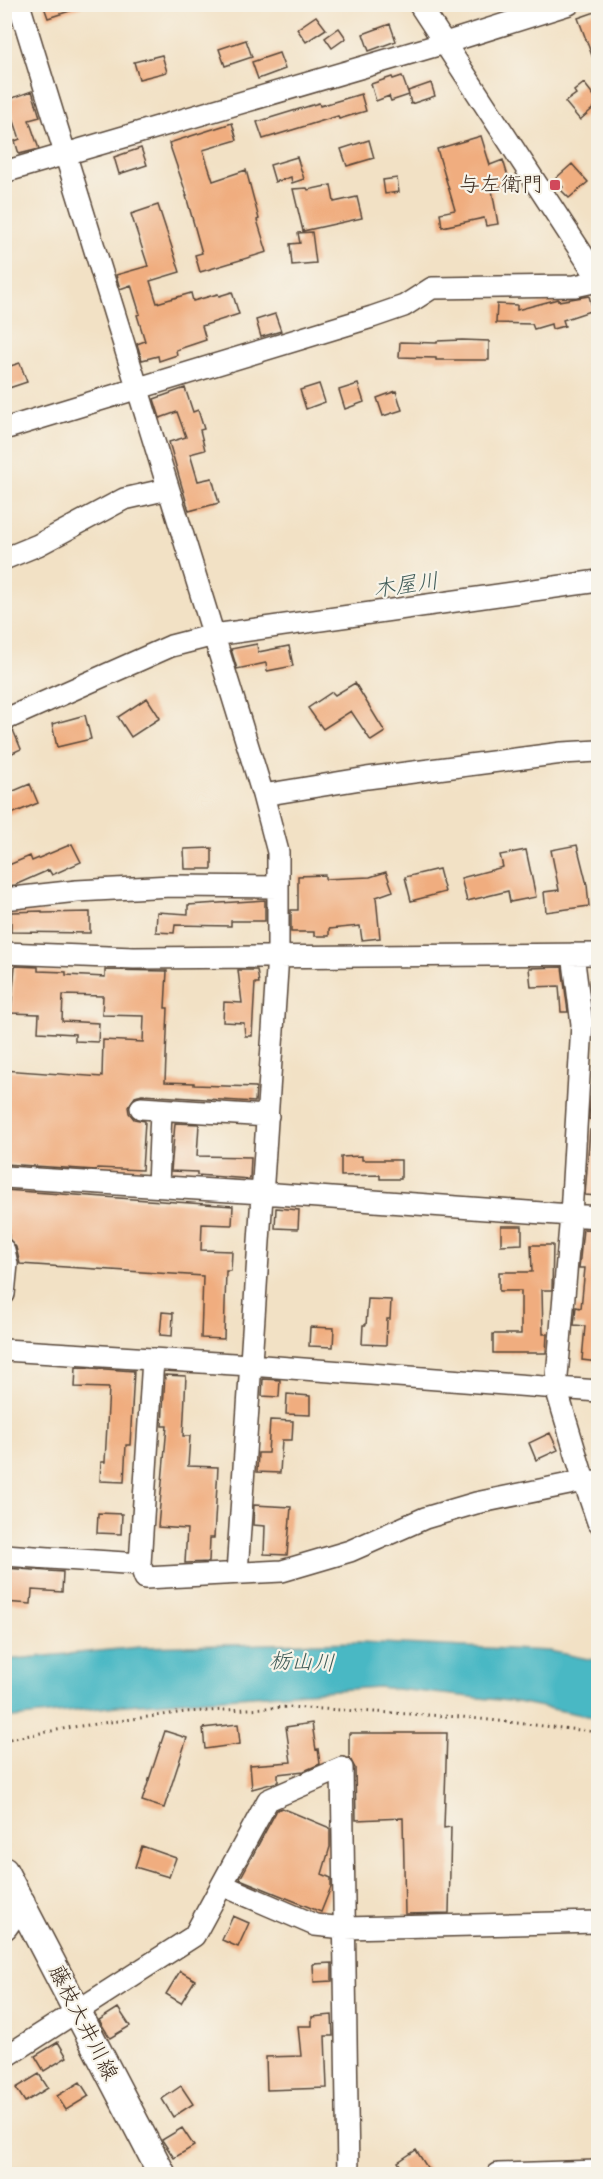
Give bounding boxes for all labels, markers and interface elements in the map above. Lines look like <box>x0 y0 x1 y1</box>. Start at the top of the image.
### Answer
place label: 与左衛門 <box>459 171 543 199</box>
marker: 与左衛門 <box>548 178 562 192</box>
water label: 木屋川 <box>371 568 441 604</box>
water label: 栃山川 <box>269 1648 335 1678</box>
street label: 藤枝大井川線 <box>42 1961 124 2085</box>

